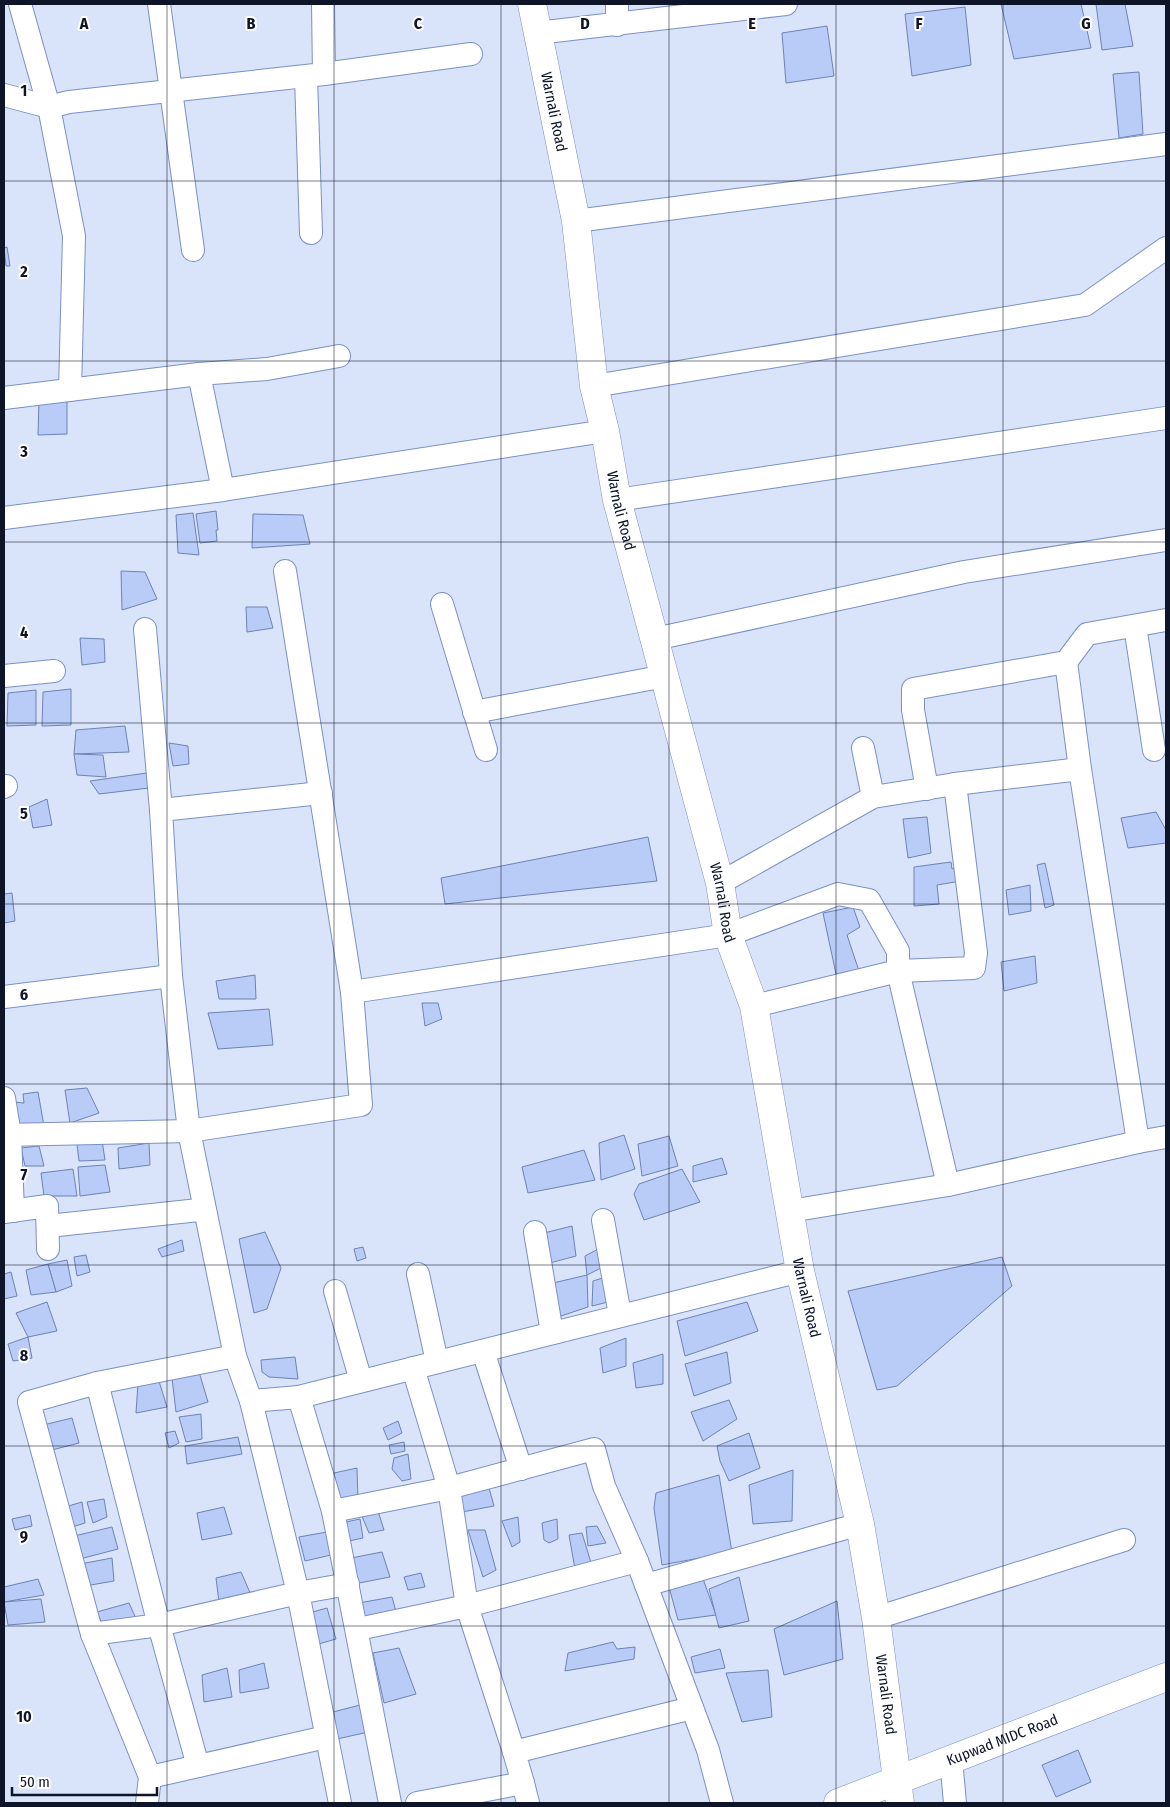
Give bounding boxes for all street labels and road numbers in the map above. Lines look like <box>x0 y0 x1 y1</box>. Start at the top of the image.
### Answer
street label: Warnali Road <box>537 70 571 153</box>
street label: Warnali Road <box>603 470 639 552</box>
street label: Warnali Road <box>706 861 739 945</box>
street label: Warnali Road <box>789 1257 824 1339</box>
street label: Warnali Road <box>872 1653 900 1736</box>
street label: Kupwad MIDC Road <box>944 1710 1061 1769</box>

